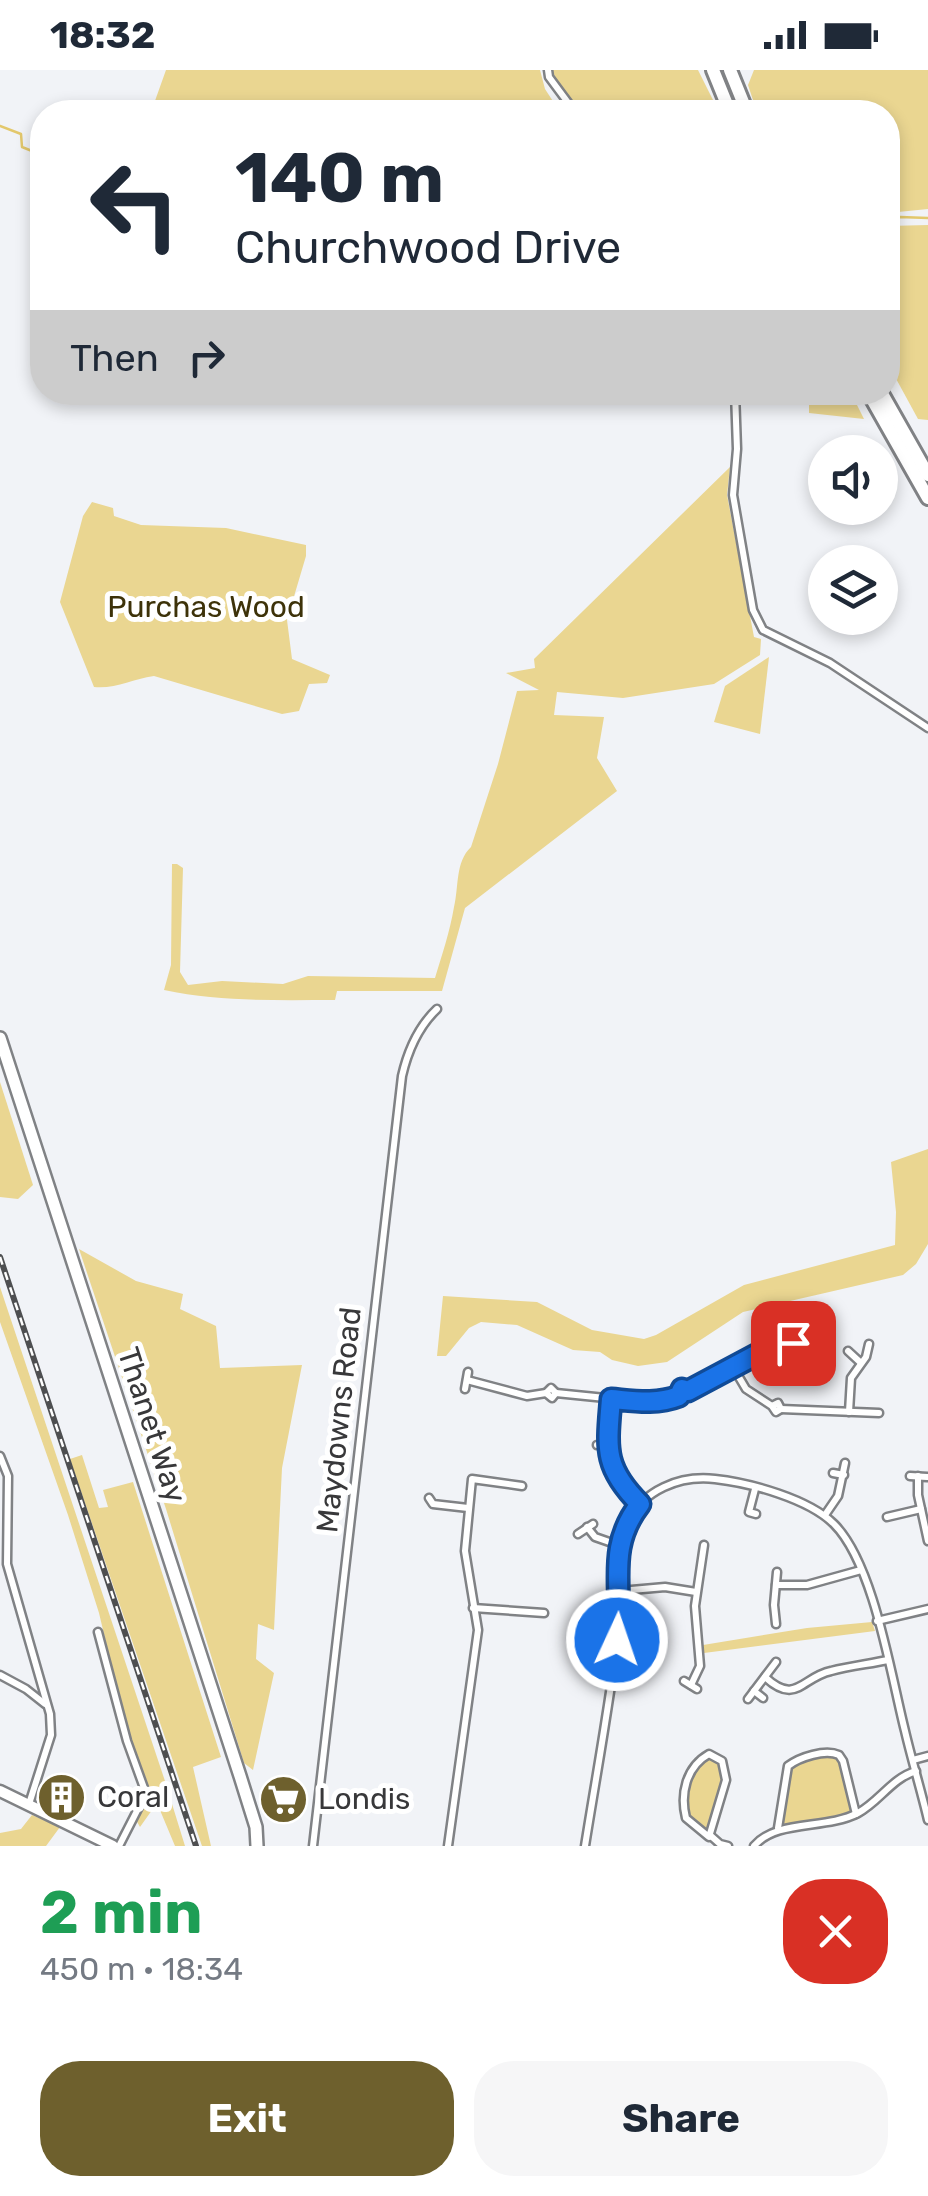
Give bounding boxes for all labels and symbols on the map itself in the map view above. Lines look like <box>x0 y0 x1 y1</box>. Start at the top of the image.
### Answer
park label: Purchas Wood <box>107 589 305 625</box>
pin <box>751 1301 836 1386</box>
street label: Maydowns Road <box>309 1305 369 1535</box>
street label: Thanet Way <box>110 1343 194 1507</box>
position arrow <box>565 1588 669 1692</box>
building icon: Coral <box>36 1771 88 1823</box>
supermarket icon: Londis <box>257 1773 309 1825</box>
place label: Coral <box>97 1779 169 1815</box>
place label: Londis <box>318 1781 410 1817</box>

